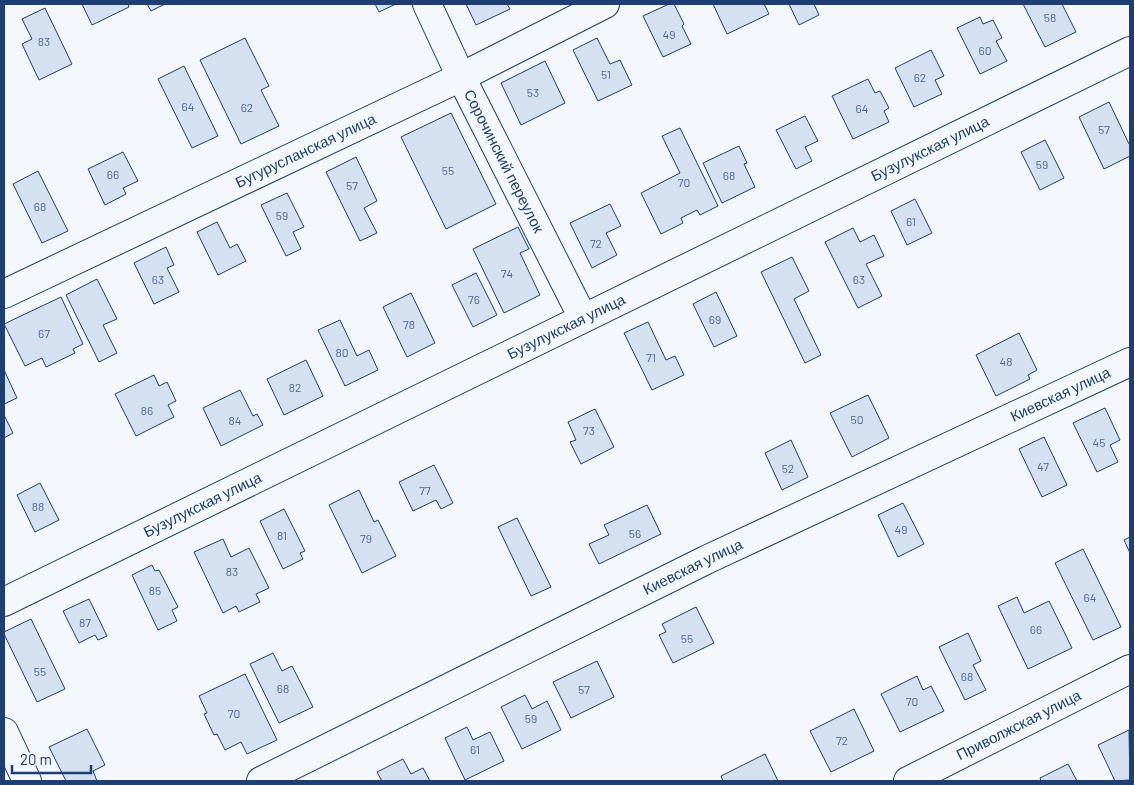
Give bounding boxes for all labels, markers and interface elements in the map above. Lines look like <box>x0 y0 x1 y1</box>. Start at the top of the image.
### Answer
house number: 58 <box>1044 10 1056 24</box>
house number: 49 <box>663 27 675 41</box>
house number: 83 <box>38 34 50 48</box>
house number: 60 <box>979 43 991 57</box>
house number: 51 <box>601 67 611 81</box>
house number: 62 <box>914 70 926 84</box>
house number: 53 <box>527 85 539 99</box>
street label: Сорочинский переулок <box>461 86 548 236</box>
house number: 64 <box>182 99 194 113</box>
house number: 62 <box>241 100 253 114</box>
house number: 64 <box>856 101 868 115</box>
street label: Бугурусланская улица <box>232 109 379 191</box>
street label: Бузулукская улица <box>868 111 992 184</box>
house number: 57 <box>1098 122 1110 136</box>
house number: 59 <box>1036 157 1048 171</box>
house number: 55 <box>442 163 454 177</box>
house number: 66 <box>107 167 119 181</box>
house number: 68 <box>723 168 735 182</box>
house number: 70 <box>678 175 690 189</box>
house number: 57 <box>346 178 358 192</box>
house number: 68 <box>34 199 46 213</box>
house number: 59 <box>276 208 288 222</box>
house number: 61 <box>906 214 916 228</box>
house number: 72 <box>590 236 602 250</box>
house number: 74 <box>501 266 513 280</box>
house number: 63 <box>152 272 164 286</box>
house number: 63 <box>853 272 865 286</box>
street label: Бузулукская улица <box>504 289 628 362</box>
house number: 76 <box>468 292 480 306</box>
house number: 69 <box>709 312 721 326</box>
house number: 78 <box>403 317 415 331</box>
house number: 67 <box>38 326 50 340</box>
house number: 80 <box>335 345 349 359</box>
house number: 71 <box>646 350 656 364</box>
house number: 48 <box>1000 354 1012 368</box>
street label: Киевская улица <box>1007 362 1114 425</box>
house number: 82 <box>289 380 301 394</box>
house number: 86 <box>141 403 153 417</box>
house number: 50 <box>851 412 863 426</box>
house number: 84 <box>229 413 241 427</box>
house number: 73 <box>583 423 595 437</box>
house number: 45 <box>1093 435 1105 449</box>
house number: 47 <box>1037 459 1049 473</box>
house number: 52 <box>782 461 794 475</box>
street label: Бузулукская улица <box>140 467 265 540</box>
house number: 77 <box>419 483 431 497</box>
house number: 88 <box>32 499 44 513</box>
house number: 49 <box>895 522 907 536</box>
house number: 56 <box>629 526 641 540</box>
house number: 81 <box>277 528 287 542</box>
house number: 79 <box>360 531 372 545</box>
street label: Киевская улица <box>640 534 746 598</box>
house number: 83 <box>226 564 238 578</box>
house number: 85 <box>149 583 161 597</box>
house number: 64 <box>1084 590 1096 604</box>
house number: 87 <box>79 615 91 629</box>
house number: 66 <box>1030 622 1042 636</box>
house number: 55 <box>681 631 693 645</box>
house number: 55 <box>34 664 46 678</box>
house number: 68 <box>961 669 973 683</box>
house number: 68 <box>277 681 289 695</box>
house number: 57 <box>578 682 590 696</box>
street label: Приволжская улица <box>953 685 1084 763</box>
house number: 70 <box>906 694 918 708</box>
house number: 70 <box>228 706 240 720</box>
house number: 59 <box>525 711 537 725</box>
house number: 72 <box>836 733 848 747</box>
scale bar <box>12 742 91 774</box>
house number: 61 <box>470 742 480 756</box>
text: 20 m <box>20 750 52 768</box>

